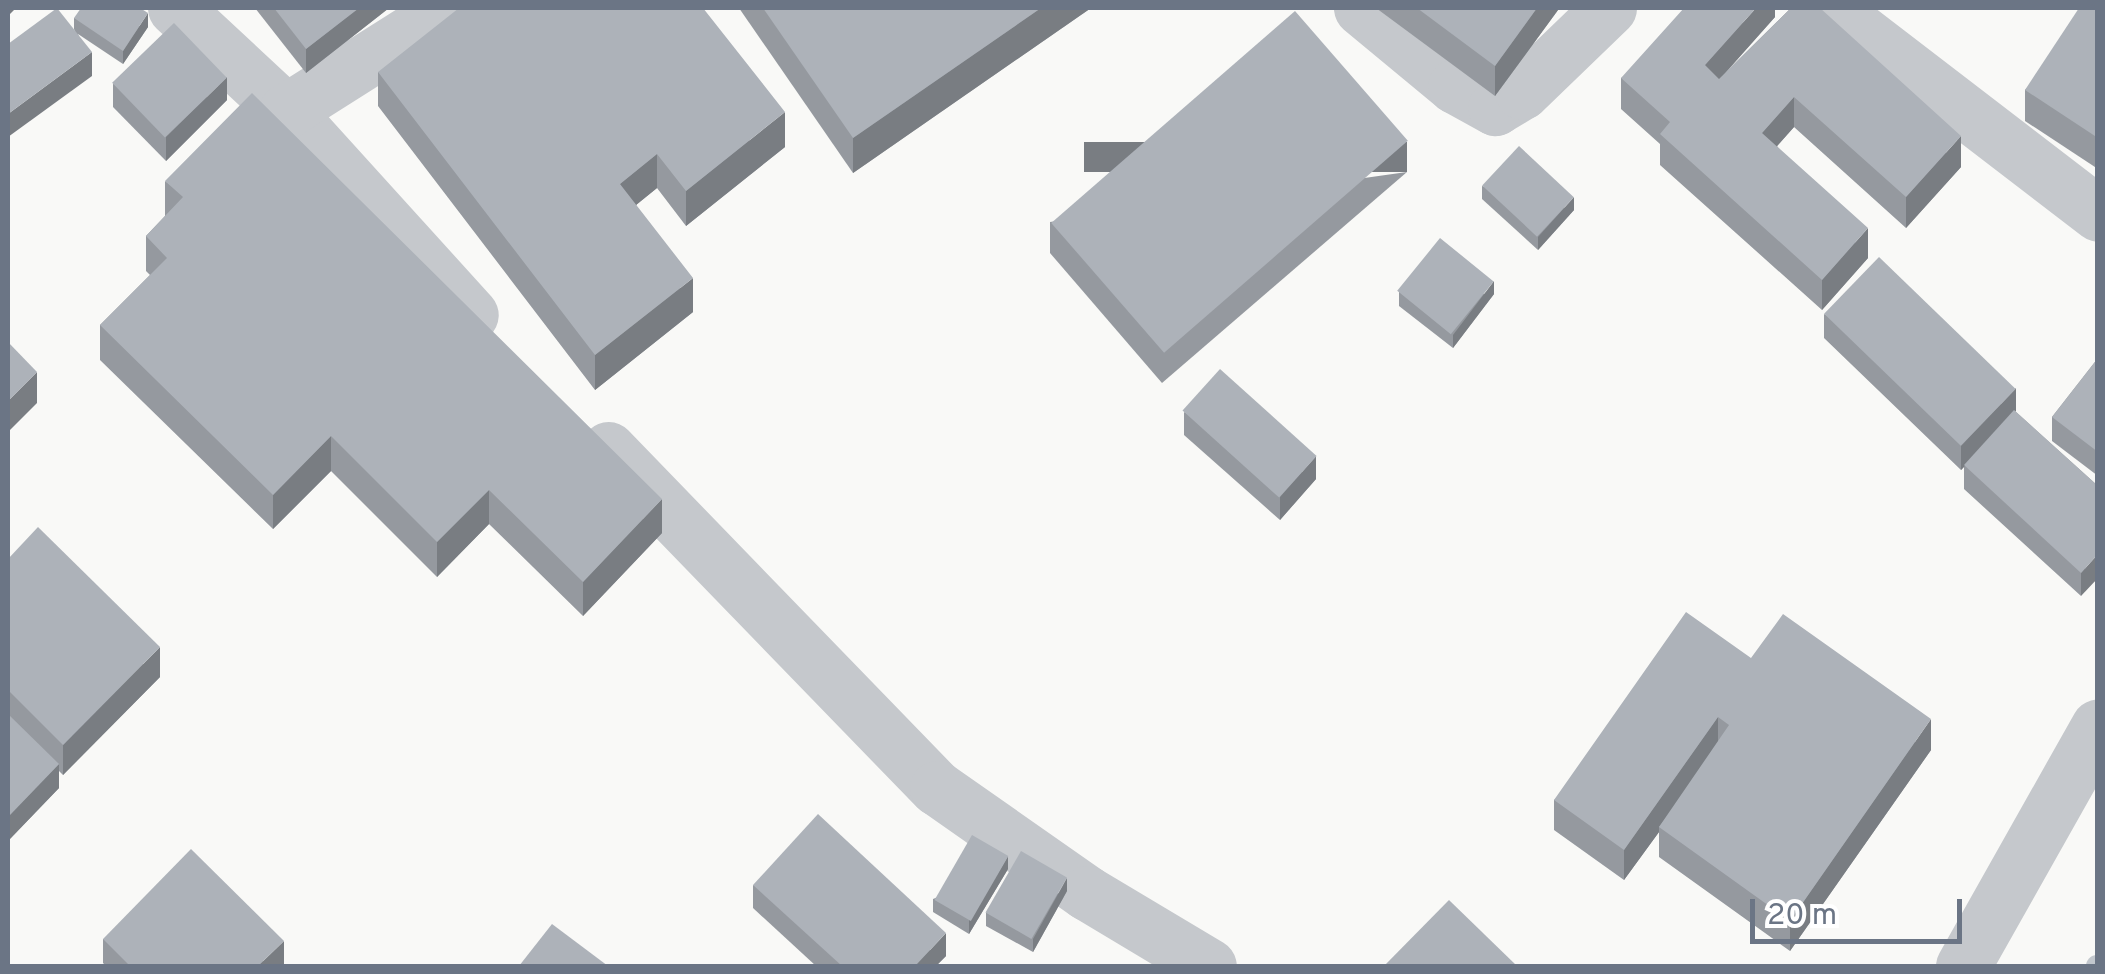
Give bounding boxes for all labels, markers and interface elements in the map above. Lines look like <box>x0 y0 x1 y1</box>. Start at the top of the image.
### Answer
scale bar <box>1755 879 1968 941</box>
text: 20 m <box>1767 898 1837 935</box>

